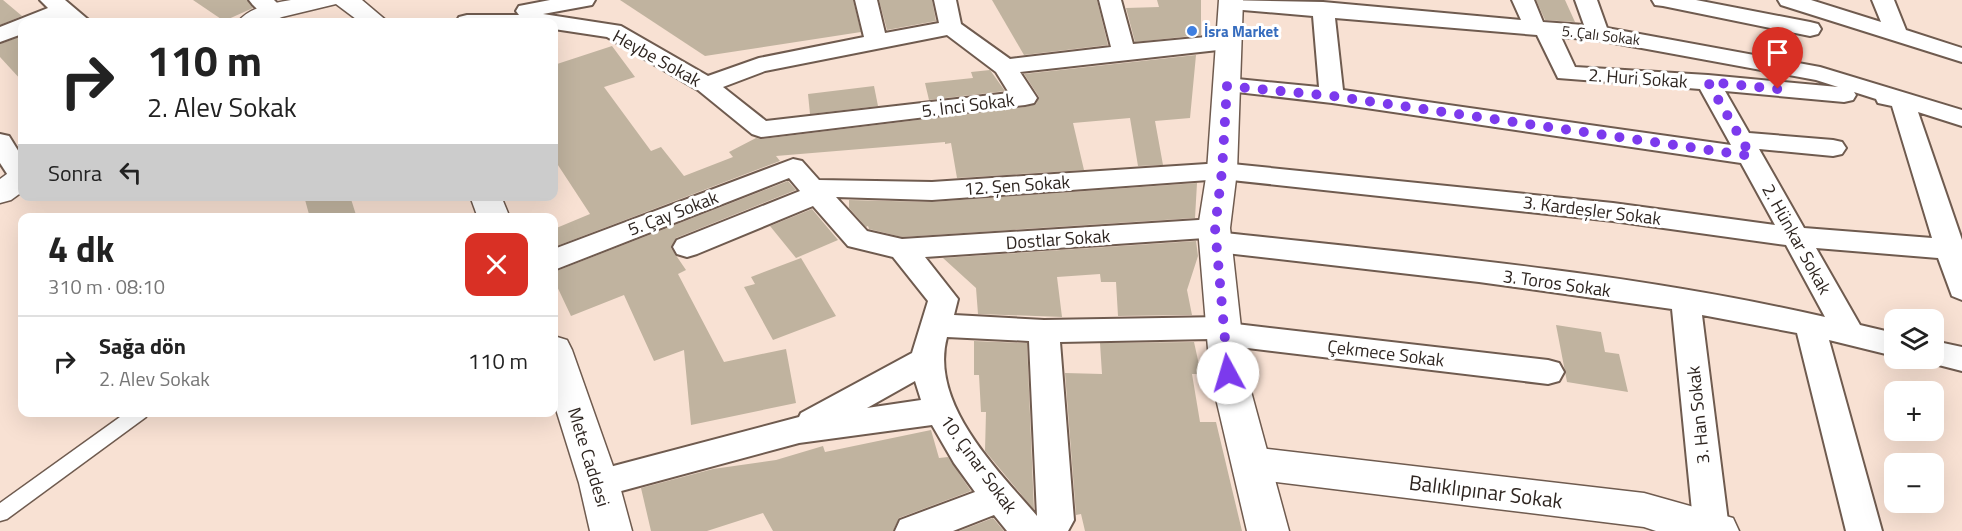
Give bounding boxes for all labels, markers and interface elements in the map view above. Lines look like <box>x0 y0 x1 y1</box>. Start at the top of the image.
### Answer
street label: 5. Çalı Sokak <box>1561 19 1641 51</box>
place label: İsra Market <box>1204 20 1279 43</box>
street label: Heybe Sokak <box>608 23 707 94</box>
marker: İsra Market <box>1185 24 1199 38</box>
pin <box>1752 27 1803 89</box>
text: 110 m <box>147 28 262 92</box>
icon: arrive <box>1761 36 1794 69</box>
icon: right <box>48 42 126 120</box>
street label: 2. Huri Sokak <box>1588 61 1689 95</box>
text: 2. Alev Sokak <box>147 86 297 127</box>
street label: 5. İnci Sokak <box>920 86 1016 124</box>
text: Sonra <box>48 156 102 190</box>
icon: left <box>114 156 147 189</box>
street label: 12. Şen Sokak <box>963 168 1071 202</box>
street label: 2. Hünkar Sokak <box>1755 179 1839 299</box>
street label: 5. Çay Sokak <box>624 183 722 243</box>
street label: 3. Kardeşler Sokak <box>1521 188 1663 232</box>
text: 4 dk <box>48 221 114 276</box>
street label: Dostlar Sokak <box>1005 222 1112 256</box>
button: close <box>465 233 528 296</box>
street label: 3. Toros Sokak <box>1501 262 1613 304</box>
text: 310 m · 08:10 <box>48 271 165 302</box>
map controls <box>1884 309 1944 513</box>
button: layers <box>1884 309 1944 369</box>
text: Sağa dön <box>99 329 186 363</box>
street label: Çekmece Sokak <box>1326 332 1446 374</box>
position arrow <box>1196 341 1260 405</box>
text: 110 m <box>468 344 528 378</box>
icon: right <box>48 345 81 378</box>
text: 2. Alev Sokak <box>99 363 210 394</box>
street label: 3. Han Sokak <box>1679 364 1717 465</box>
button: + <box>1884 381 1944 441</box>
street label: Mete Caddesi <box>561 404 617 510</box>
street label: 10. Çınar Sokak <box>934 409 1024 519</box>
button: − <box>1884 453 1944 513</box>
street label: Balıklıpınar Sokak <box>1407 466 1565 516</box>

